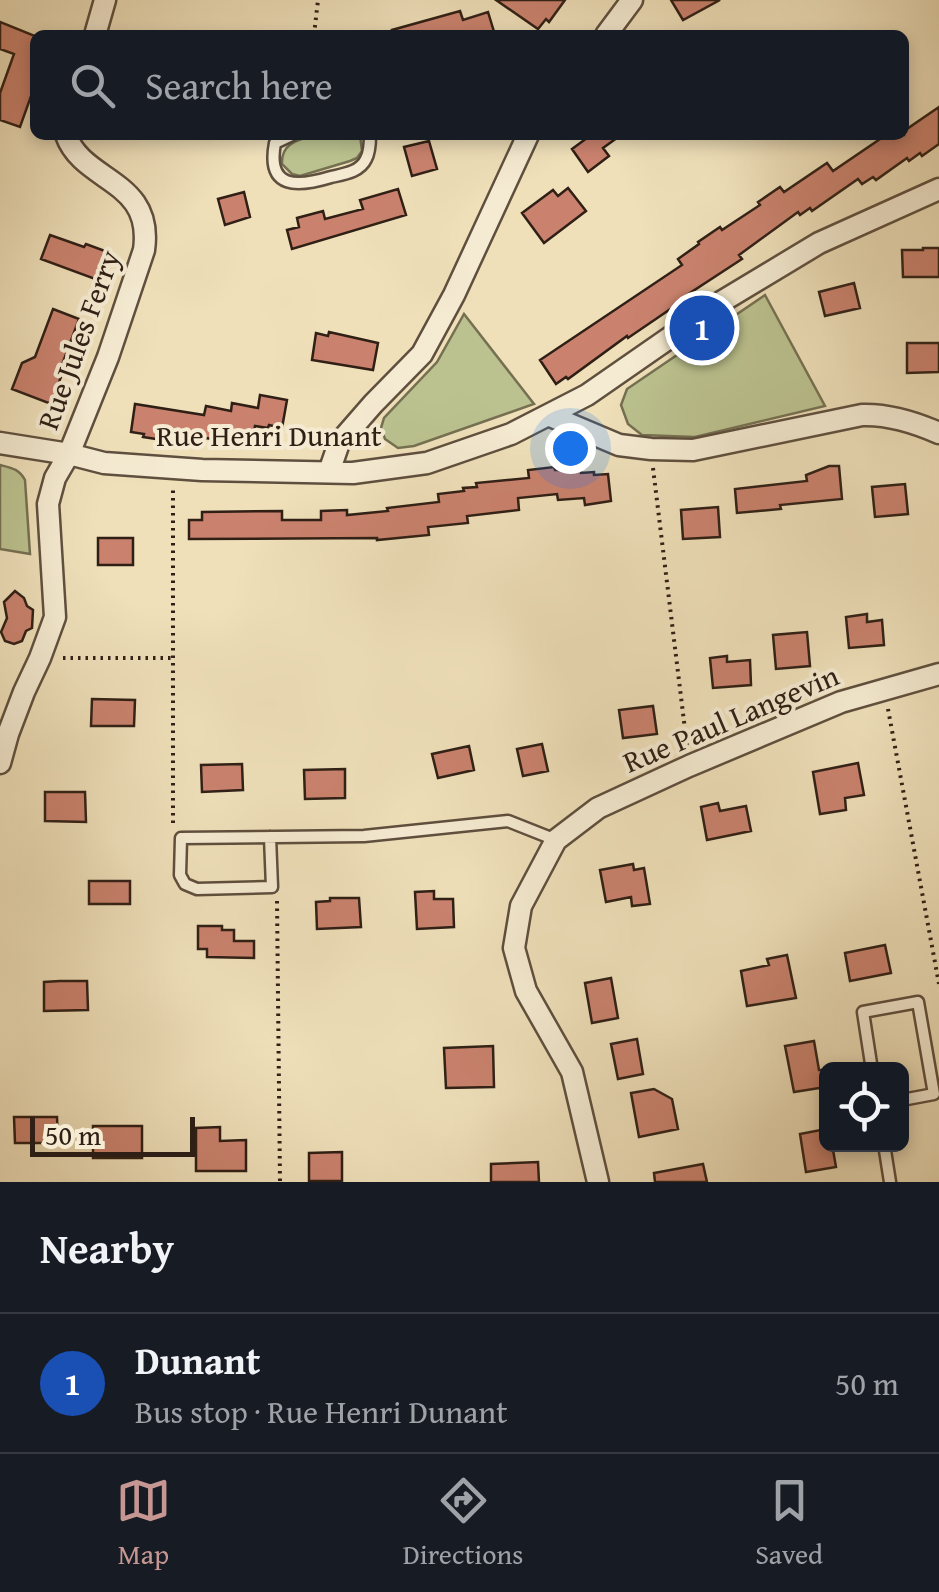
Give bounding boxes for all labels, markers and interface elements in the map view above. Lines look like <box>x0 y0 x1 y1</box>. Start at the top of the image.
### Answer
search box <box>30 30 909 140</box>
text: Search here <box>145 57 333 113</box>
icon: search <box>65 58 120 113</box>
street label: Rue Jules Ferry <box>25 244 131 436</box>
pin: 1 <box>670 290 734 366</box>
street label: Rue Henri Dunant <box>156 413 382 457</box>
your location <box>545 423 596 474</box>
street label: Rue Paul Langevin <box>616 653 845 783</box>
map controls <box>819 1062 909 1152</box>
button: locate <box>819 1062 909 1152</box>
scale bar <box>30 1112 195 1156</box>
text: 50 m <box>45 1114 101 1155</box>
text: Nearby <box>40 1217 174 1278</box>
text: Dunant <box>135 1332 260 1388</box>
text: 1 <box>64 1360 81 1407</box>
text: 50 m <box>835 1360 899 1407</box>
text: Bus stop · Rue Henri Dunant <box>135 1388 508 1435</box>
tab: Map <box>116 1473 171 1574</box>
tab: Directions <box>403 1473 523 1574</box>
tab: Saved <box>755 1473 823 1574</box>

